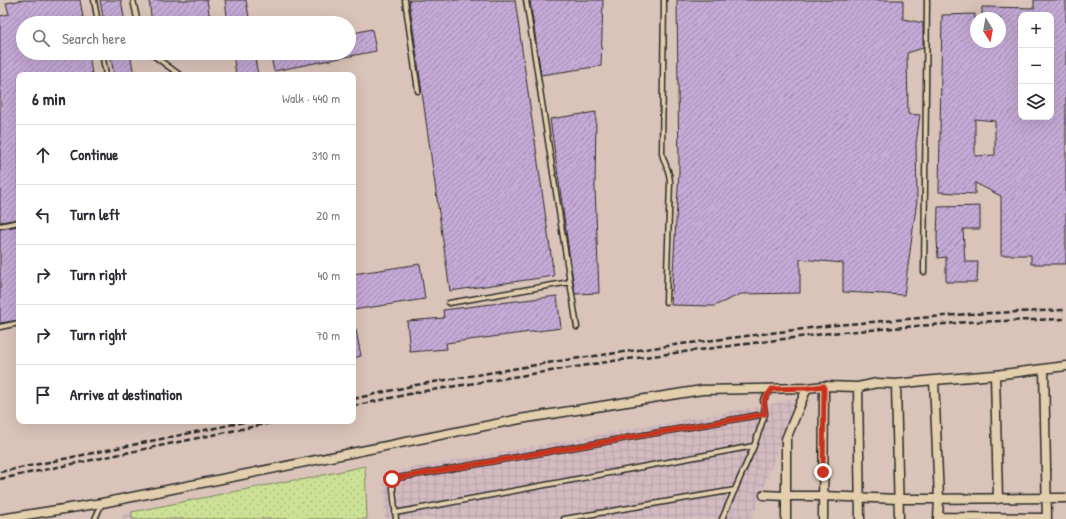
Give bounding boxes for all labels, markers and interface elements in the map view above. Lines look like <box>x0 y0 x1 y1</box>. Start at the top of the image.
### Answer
north arrow <box>970 12 1006 48</box>
map controls <box>1018 12 1054 120</box>
button: + <box>1018 12 1054 48</box>
search box <box>16 16 356 60</box>
icon: search <box>30 27 52 49</box>
text: Search here <box>62 28 126 49</box>
button: − <box>1018 48 1054 84</box>
button: layers <box>1018 84 1054 120</box>
text: 6 min <box>32 87 66 110</box>
text: Walk · 440 m <box>282 89 340 107</box>
icon: ahead <box>32 144 54 166</box>
text: Continue <box>70 144 118 165</box>
text: 310 m <box>312 146 340 164</box>
icon: left <box>32 204 54 226</box>
text: Turn left <box>70 204 120 225</box>
text: 20 m <box>316 206 340 224</box>
icon: right <box>32 264 54 286</box>
text: Turn right <box>70 264 126 285</box>
text: 40 m <box>317 266 340 284</box>
icon: right <box>32 324 54 346</box>
text: Turn right <box>70 324 126 345</box>
text: 70 m <box>316 326 340 344</box>
icon: arrive <box>32 384 54 406</box>
text: Arrive at destination <box>70 384 182 405</box>
route end <box>814 463 832 481</box>
route start <box>383 470 401 488</box>

